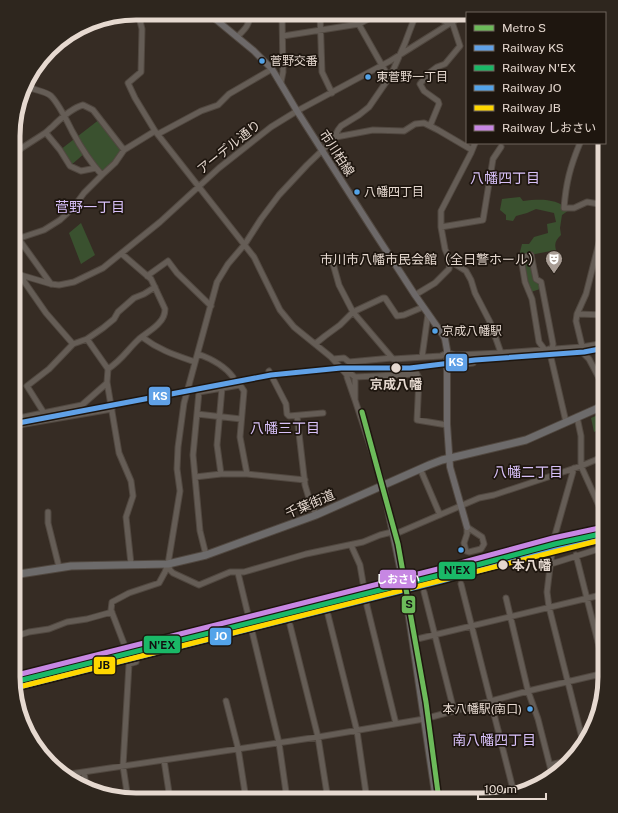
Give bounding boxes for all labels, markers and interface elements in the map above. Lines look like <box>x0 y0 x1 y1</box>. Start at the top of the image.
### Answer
legend <box>466 12 606 144</box>
text: Metro S <box>502 21 546 35</box>
text: Railway KS <box>502 41 564 55</box>
place label: 菅野交番 <box>270 54 318 68</box>
marker: 菅野交番 <box>257 56 267 66</box>
text: Railway N'EX <box>502 61 576 75</box>
place label: 東菅野一丁目 <box>376 70 448 84</box>
marker: 東菅野一丁目 <box>363 72 373 82</box>
text: Railway JO <box>502 81 562 95</box>
text: Railway JB <box>502 101 561 115</box>
street label: アーデル通り <box>194 117 264 177</box>
text: Railway しおさい <box>502 121 596 135</box>
street label: 市川柏線 <box>317 127 357 179</box>
district label: 八幡四丁目 <box>470 170 540 186</box>
place label: 八幡四丁目 <box>364 185 424 199</box>
marker: 八幡四丁目 <box>352 187 362 197</box>
district label: 菅野一丁目 <box>55 199 125 215</box>
theatre icon: 市川市八幡市民会館（全日警ホール） <box>544 249 564 274</box>
place label: 市川市八幡市民会館（全日警ホール） <box>320 252 541 267</box>
place label: 京成八幡駅 <box>442 324 502 338</box>
marker: 京成八幡駅 <box>430 326 440 336</box>
line badge: KS <box>445 353 468 372</box>
text: KS <box>448 356 464 368</box>
marker: 京成八幡 <box>389 361 403 375</box>
place label: 京成八幡 <box>370 377 423 392</box>
line badge: KS <box>148 386 171 406</box>
text: KS <box>152 390 168 402</box>
district label: 八幡三丁目 <box>250 420 320 436</box>
district label: 八幡二丁目 <box>493 464 563 480</box>
street label: 千葉街道 <box>283 487 337 521</box>
unlabelled marker <box>456 545 466 555</box>
marker: 本八幡 <box>496 558 510 572</box>
place label: 本八幡 <box>512 558 552 573</box>
line badge: N'EX <box>438 561 476 580</box>
text: N'EX <box>444 564 470 576</box>
line badge: しおさい <box>379 569 417 589</box>
text: しおさい <box>376 573 420 585</box>
line badge: S <box>401 595 416 614</box>
text: S <box>405 598 413 610</box>
line badge: JO <box>209 627 232 646</box>
text: JO <box>215 630 227 642</box>
line badge: N'EX <box>143 635 181 654</box>
text: N'EX <box>149 639 175 651</box>
line badge: JB <box>93 656 116 675</box>
text: JB <box>98 659 110 671</box>
place label: 本八幡駅(南口) <box>443 702 522 716</box>
marker: 本八幡駅(南口) <box>525 704 535 714</box>
district label: 南八幡四丁目 <box>452 732 536 748</box>
scale bar <box>478 775 546 801</box>
text: 100 m <box>484 782 517 796</box>

